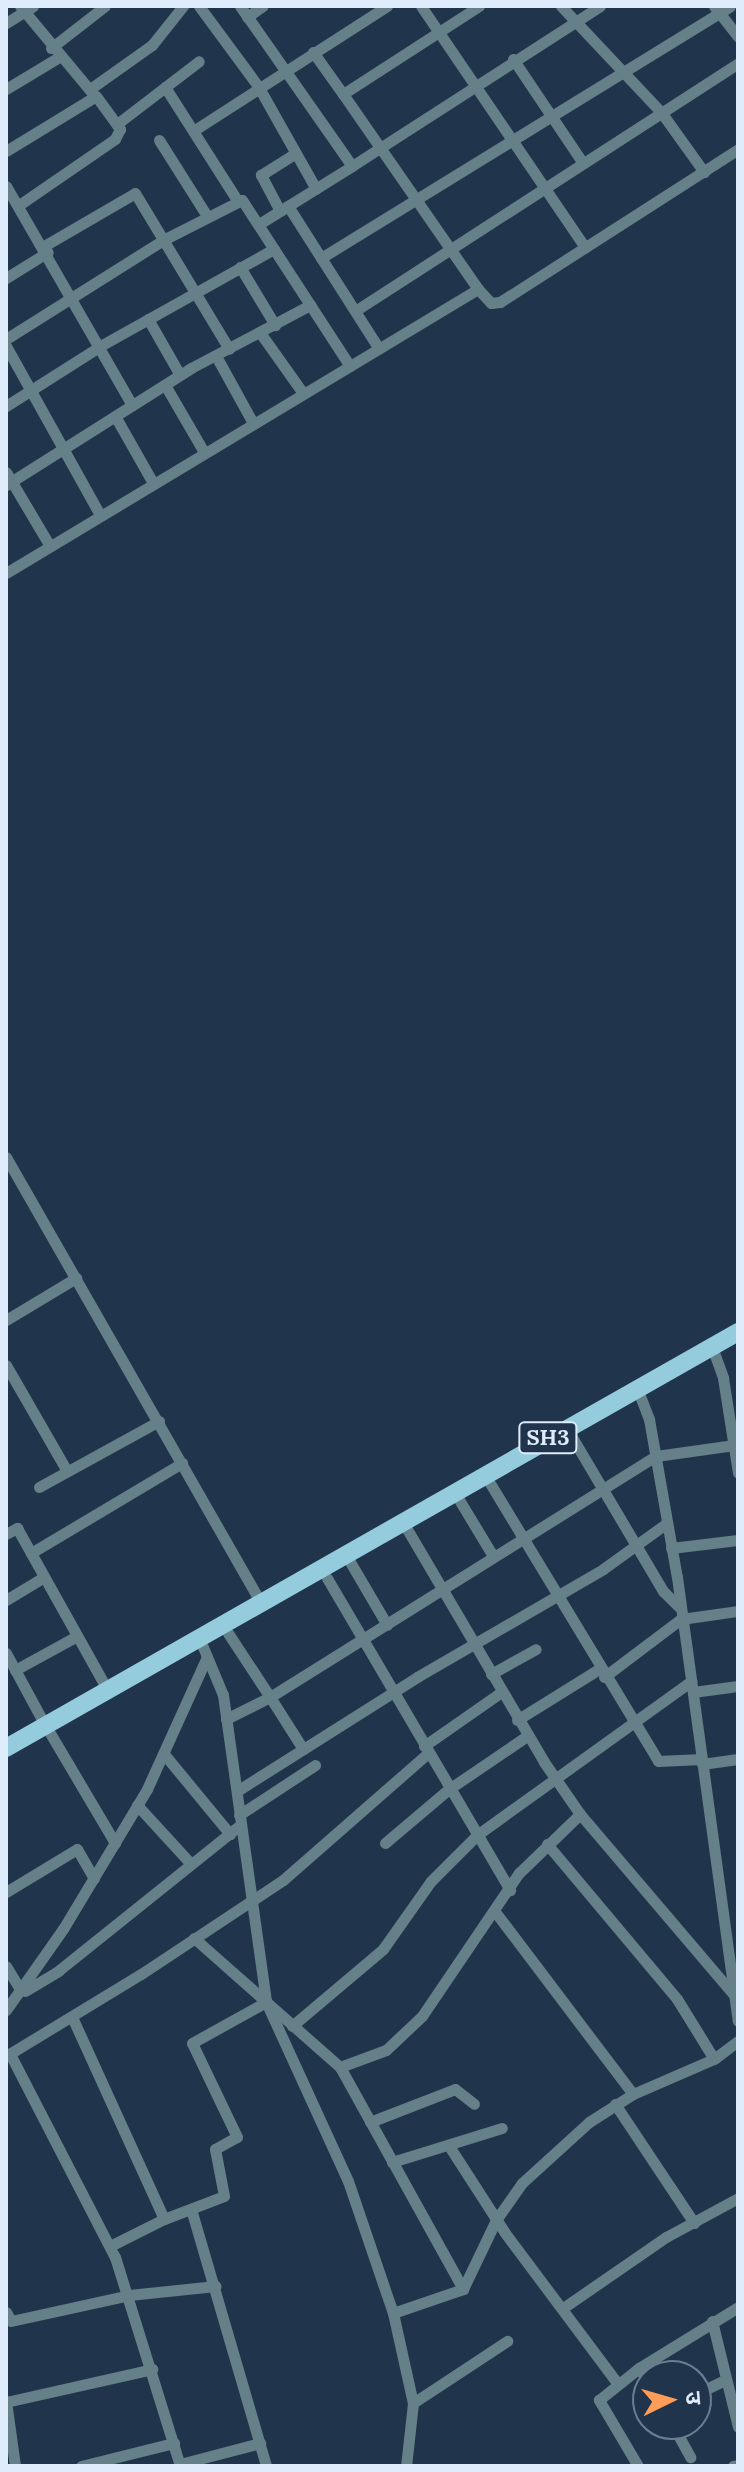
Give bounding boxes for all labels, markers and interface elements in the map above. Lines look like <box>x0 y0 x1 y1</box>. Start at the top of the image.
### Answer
road number: SH3 <box>518 1420 578 1456</box>
north arrow <box>632 2360 712 2440</box>
text: उ <box>679 2390 708 2406</box>

